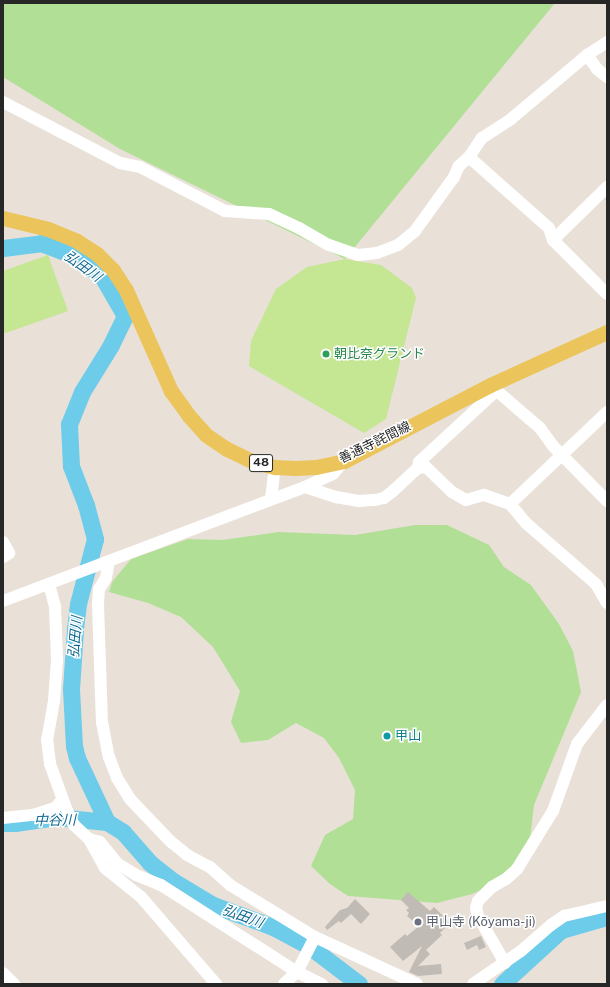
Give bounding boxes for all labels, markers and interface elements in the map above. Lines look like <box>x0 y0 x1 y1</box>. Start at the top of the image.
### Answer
water label: 弘田川 <box>61 247 105 285</box>
place label: 朝比奈グランド <box>334 346 425 362</box>
marker: 朝比奈グランド <box>321 349 331 359</box>
street label: 善通寺詫間線 <box>337 419 413 467</box>
road number: 48 <box>249 453 273 473</box>
water label: 弘田川 <box>65 615 85 659</box>
place label: 甲山 <box>395 728 421 744</box>
marker: 甲山 <box>382 731 392 741</box>
water label: 中谷川 <box>34 811 76 829</box>
water label: 弘田川 <box>220 901 266 931</box>
place label: 甲山寺 (Kōyama-ji) <box>426 914 536 930</box>
marker: 甲山寺 (Kōyama-ji) <box>413 917 423 927</box>

